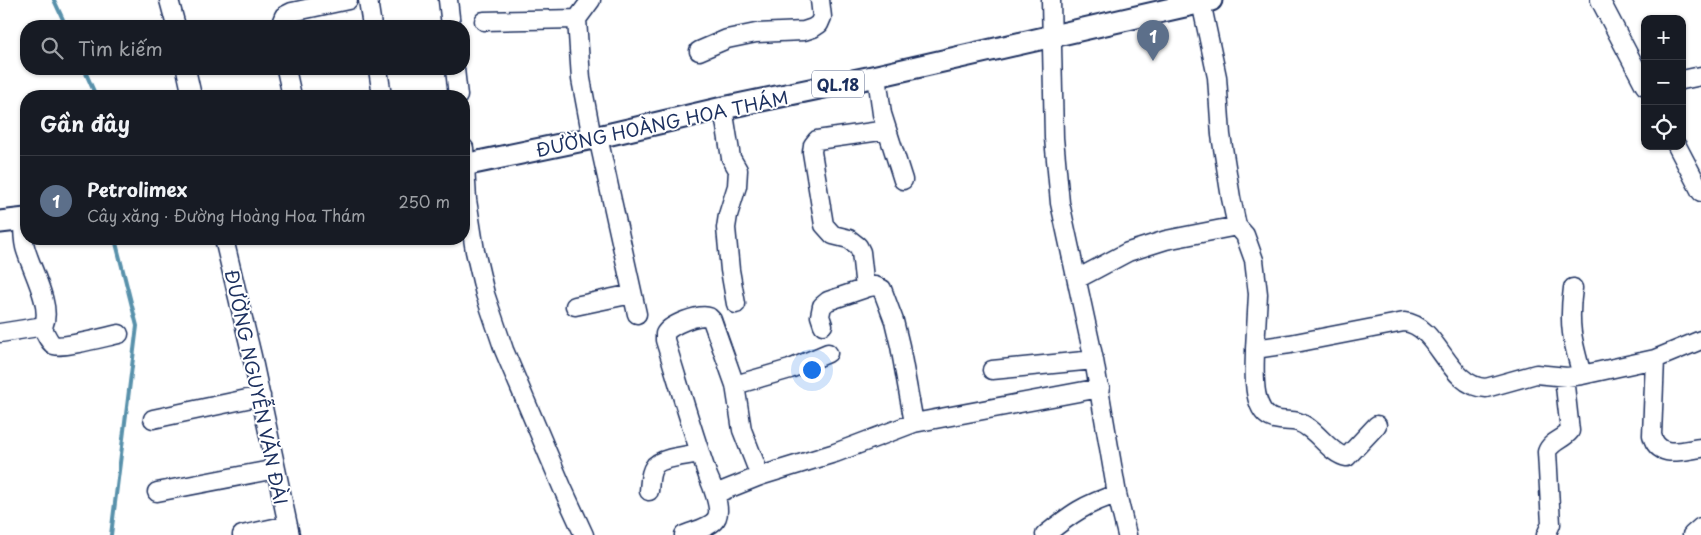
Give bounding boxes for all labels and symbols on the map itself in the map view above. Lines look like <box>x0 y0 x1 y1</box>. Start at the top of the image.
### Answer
pin: 1 <box>1137 20 1169 61</box>
road number: QL.18 <box>812 70 864 98</box>
street label: ĐƯỜNG HOÀNG HOA THÁM <box>533 83 791 163</box>
street label: ĐƯỜNG NGUYỄN VĂN ĐÀI <box>219 267 296 507</box>
your location <box>799 357 825 383</box>

